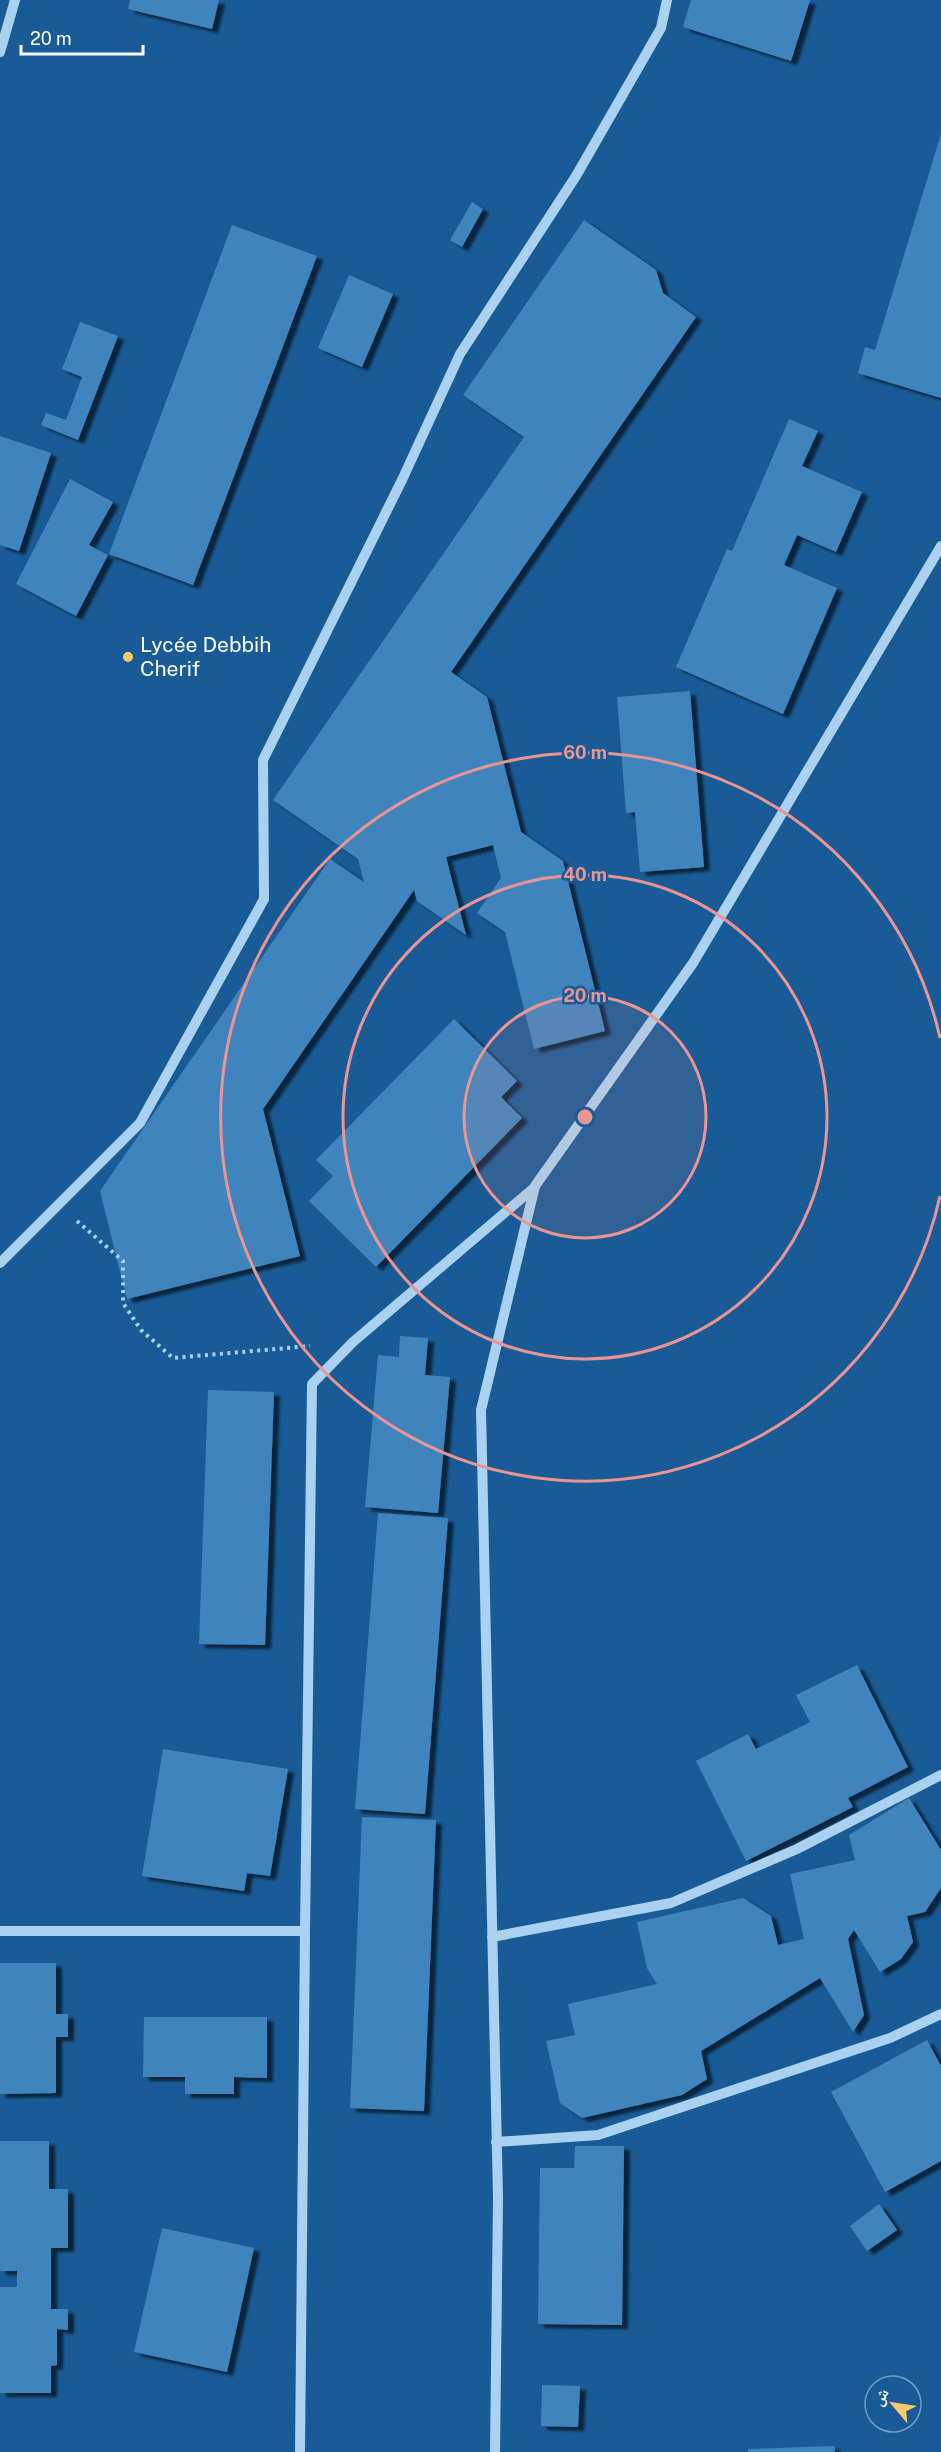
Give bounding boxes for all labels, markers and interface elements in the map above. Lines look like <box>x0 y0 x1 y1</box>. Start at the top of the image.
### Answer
scale bar <box>21 18 142 56</box>
text: 20 m <box>30 28 72 49</box>
place label: Lycée Debbih Cherif <box>140 632 271 681</box>
marker: Lycée Debbih Cherif <box>121 650 135 664</box>
text: 60 m <box>563 742 607 763</box>
text: 40 m <box>563 864 607 885</box>
text: 20 m <box>563 985 607 1006</box>
centre of rings <box>575 1107 595 1127</box>
north arrow <box>863 2374 923 2434</box>
text: ش <box>868 2385 893 2409</box>

